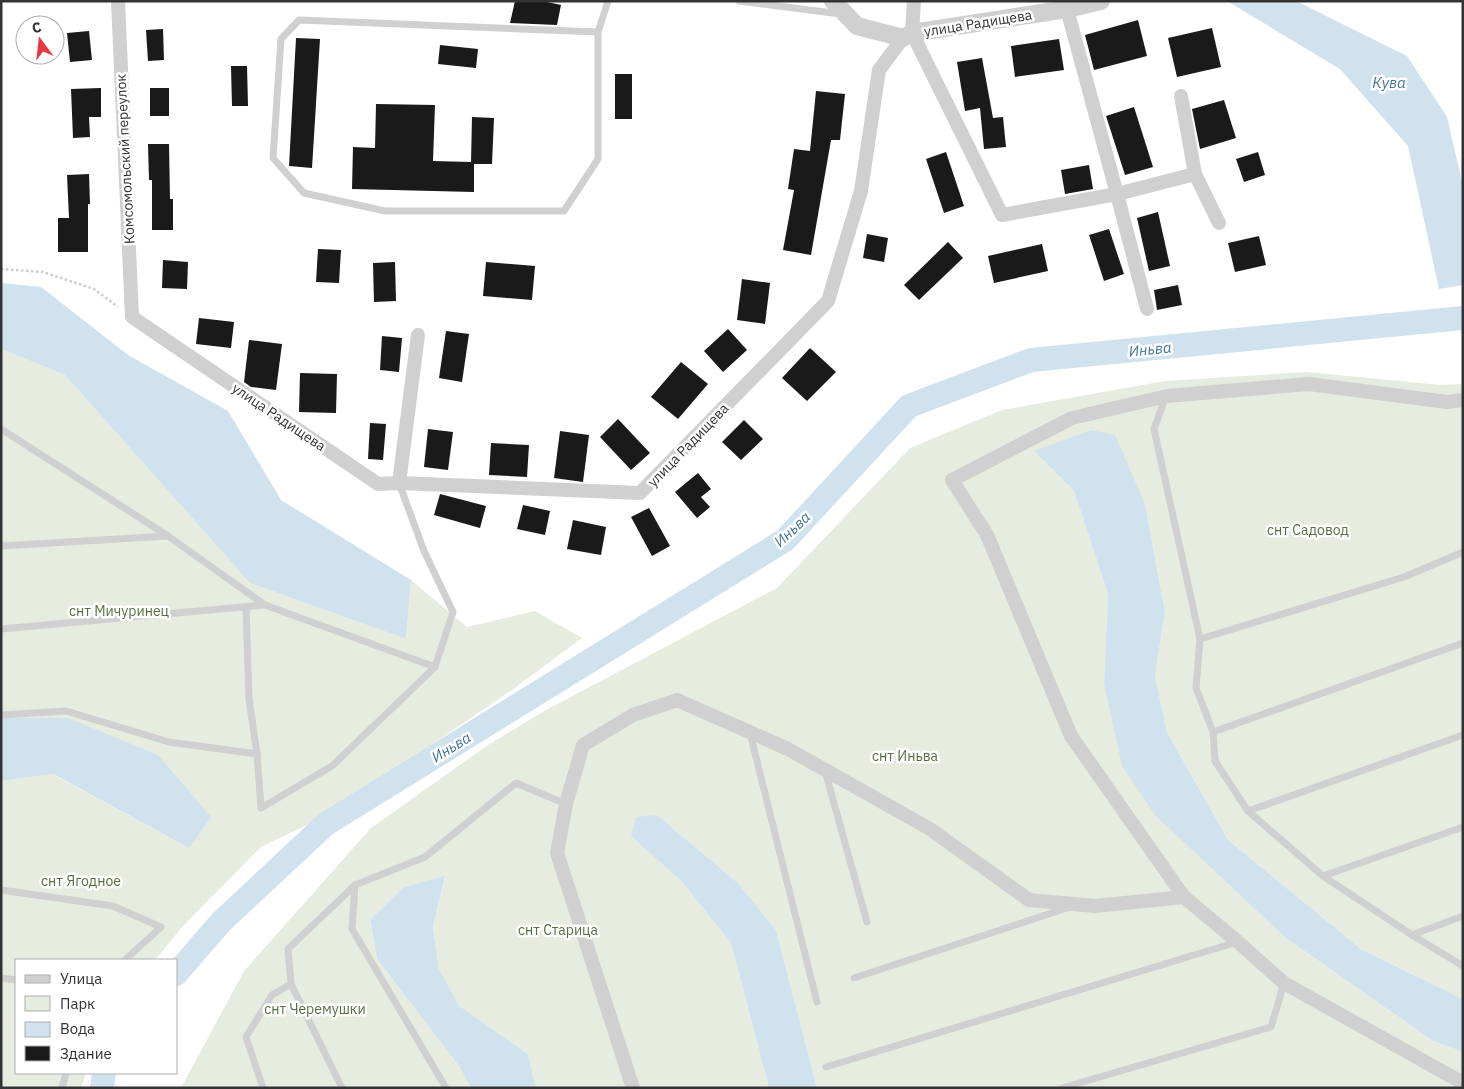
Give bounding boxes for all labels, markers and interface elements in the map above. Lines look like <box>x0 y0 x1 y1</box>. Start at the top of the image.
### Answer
street label: улица Радищева <box>923 5 1034 40</box>
north arrow <box>15 15 65 65</box>
text: С <box>30 18 43 37</box>
street label: Комсомольский переулок <box>112 73 138 244</box>
water label: Кува <box>1372 73 1406 92</box>
water label: Иньва <box>1128 337 1173 361</box>
street label: улица Радищева <box>229 379 330 455</box>
street label: улица Радищева <box>644 399 733 491</box>
water label: Иньва <box>770 507 814 551</box>
park label: снт Садовод <box>1267 521 1349 539</box>
park label: снт Мичуринец <box>69 602 170 620</box>
water label: Иньва <box>428 727 474 766</box>
park label: снт Иньва <box>872 747 938 765</box>
park label: снт Ягодное <box>41 872 121 890</box>
park label: снт Старица <box>518 921 599 939</box>
legend <box>15 959 178 1074</box>
text: Улица <box>60 969 102 988</box>
text: Парк <box>60 994 95 1013</box>
park label: снт Черемушки <box>264 1000 366 1018</box>
text: Вода <box>60 1019 95 1038</box>
text: Здание <box>60 1044 112 1063</box>

